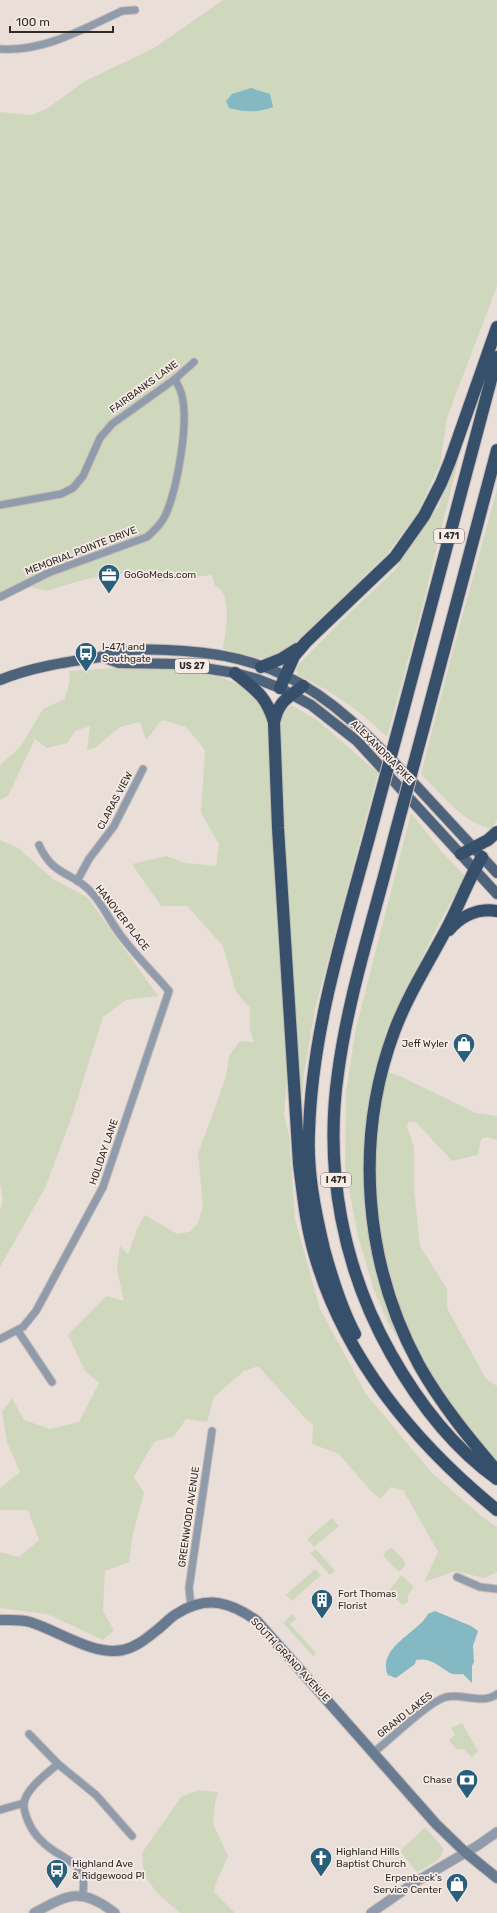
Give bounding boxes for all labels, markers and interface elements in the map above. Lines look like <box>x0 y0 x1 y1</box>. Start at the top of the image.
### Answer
scale bar <box>10 8 113 34</box>
text: 100 m <box>16 15 50 29</box>
street label: FAIRBANKS LANE <box>107 358 181 416</box>
street label: MEMORIAL POINTE DRIVE <box>24 524 138 578</box>
road number: I 471 <box>434 529 464 543</box>
office icon: GoGoMeds.com <box>96 562 122 595</box>
place label: GoGoMeds.com <box>124 569 196 581</box>
bus stop icon: I-471 and Southgate <box>73 640 99 673</box>
place label: I-471 and Southgate <box>102 641 151 665</box>
road number: US 27 <box>175 659 209 673</box>
street label: ALEXANDRIA PIKE <box>348 718 416 786</box>
street label: CLARAS VIEW <box>95 770 135 832</box>
street label: HANOVER PLACE <box>93 883 151 953</box>
shop icon: Jeff Wyler <box>451 1031 477 1064</box>
place label: Jeff Wyler <box>402 1038 448 1050</box>
street label: HOLIDAY LANE <box>87 1117 121 1187</box>
road number: I 471 <box>321 1173 351 1187</box>
street label: GREENWOOD AVENUE <box>176 1466 202 1568</box>
building icon: Fort Thomas Florist <box>309 1587 335 1620</box>
place label: Fort Thomas Florist <box>338 1588 396 1612</box>
street label: SOUTH GRAND AVENUE <box>248 1616 332 1704</box>
street label: GRAND LAKES <box>375 1690 435 1740</box>
bank icon: Chase <box>454 1767 480 1800</box>
place label: Chase <box>423 1774 452 1786</box>
church icon: Highland Hills Baptist Church <box>308 1845 334 1878</box>
place label: Highland Hills Baptist Church <box>336 1846 406 1870</box>
bus stop icon: Highland Ave & Ridgewood Pl <box>44 1857 70 1890</box>
place label: Highland Ave & Ridgewood Pl <box>72 1858 144 1882</box>
shop icon: Erpenbeck's Service Center <box>444 1871 470 1904</box>
place label: Erpenbeck's Service Center <box>373 1872 442 1896</box>

